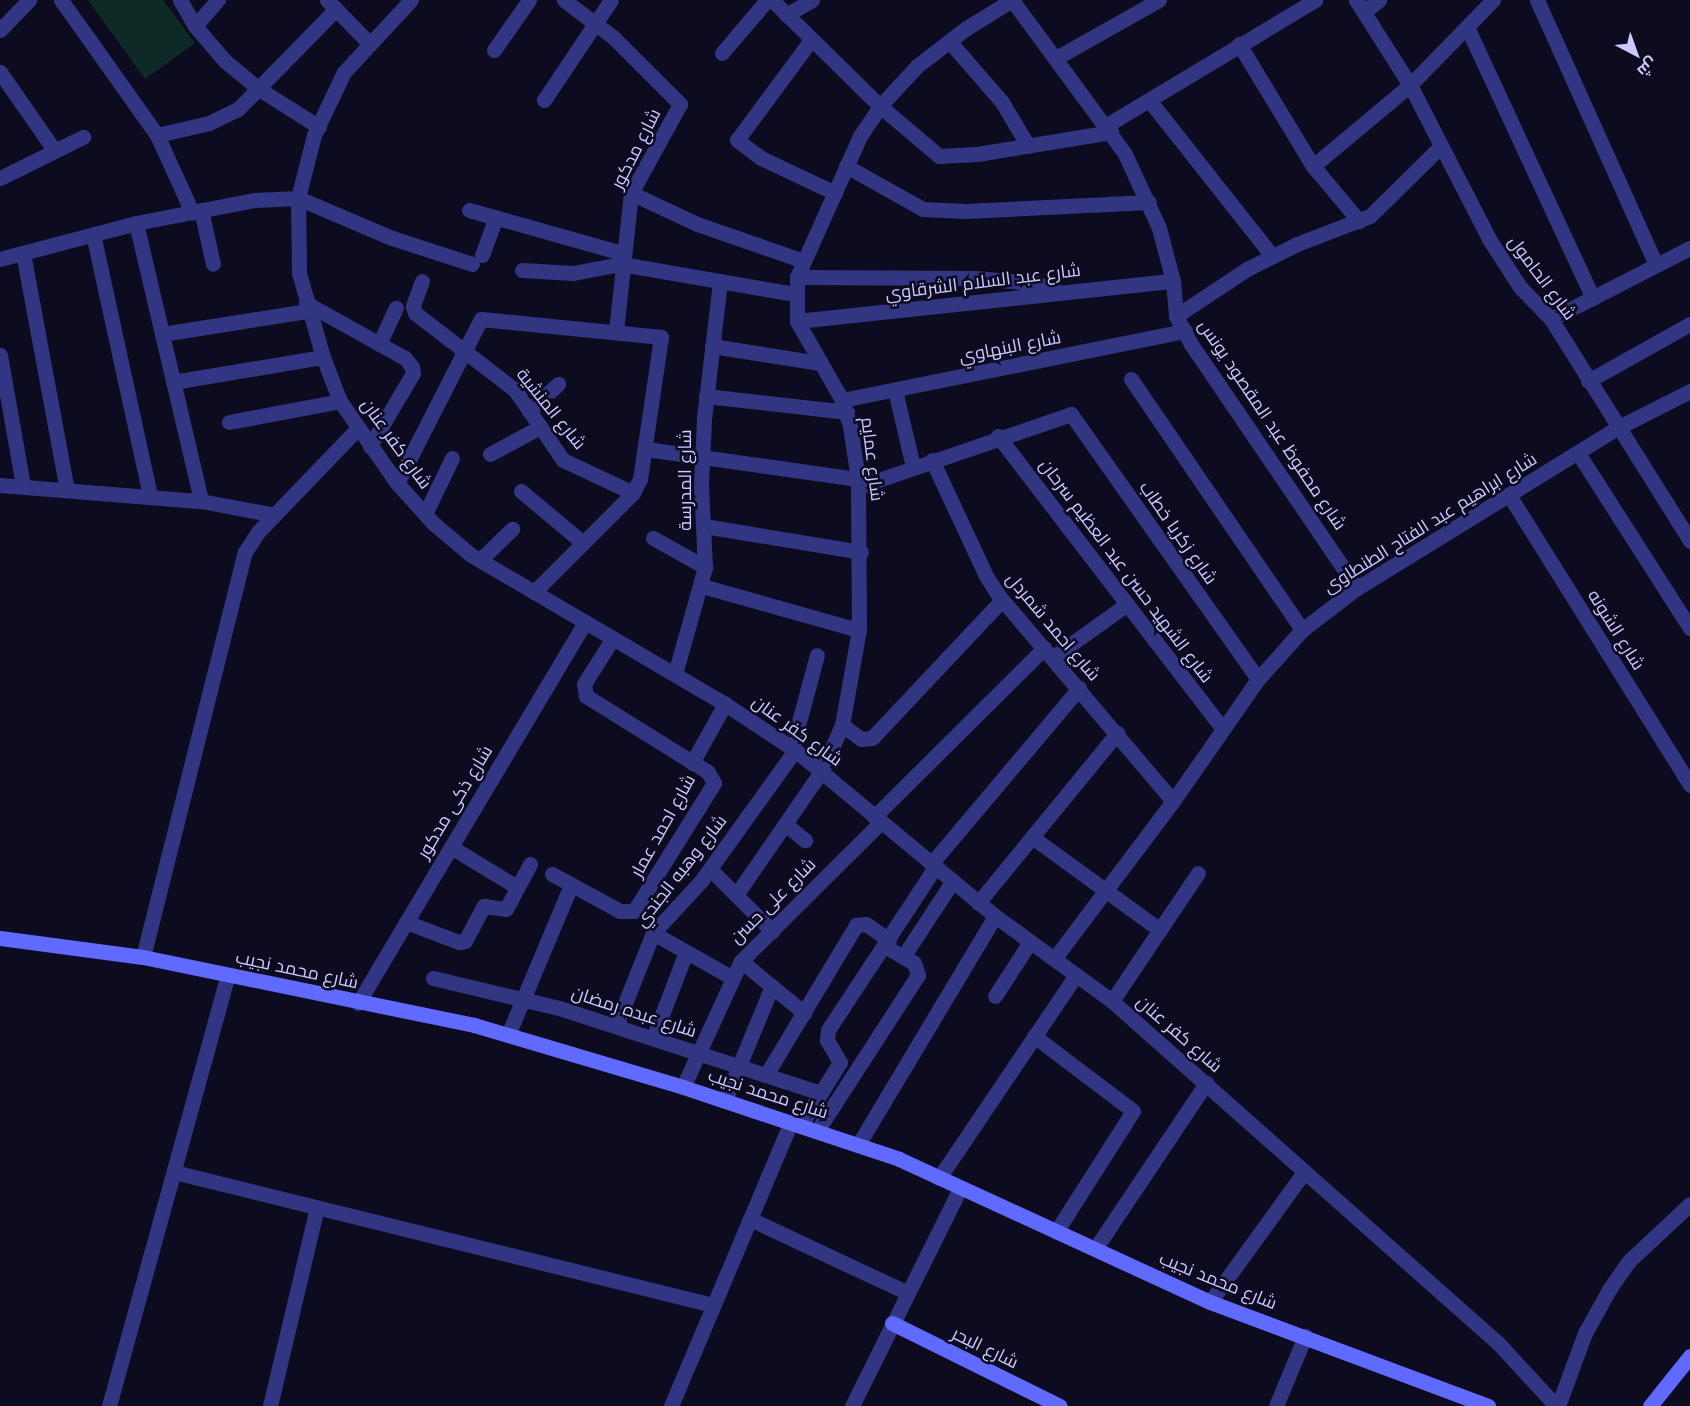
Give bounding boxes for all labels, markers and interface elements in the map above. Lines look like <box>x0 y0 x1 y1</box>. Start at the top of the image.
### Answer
north arrow <box>1606 24 1666 84</box>
text: ش <box>1634 53 1662 82</box>
street label: شارع مدكور <box>607 105 665 193</box>
street label: شارع الحامول <box>1503 232 1581 324</box>
street label: شارع عبد السلام الشرقاوي <box>884 259 1082 305</box>
street label: شارع محفوظ عبد المقصود يونس <box>1193 316 1351 534</box>
street label: شارع البنهاوي <box>957 327 1063 367</box>
street label: شارع المنشية <box>512 364 590 454</box>
street label: شارع كفر عنان <box>356 395 436 493</box>
street label: شارع عمايم <box>856 416 888 502</box>
street label: شارع المدرسة <box>674 429 696 531</box>
street label: شارع ابراهيم عبد الفتاح الطنطاوى <box>1319 448 1541 598</box>
street label: شارع الشهيد حسن عبد العظيم سرحان <box>1035 455 1217 687</box>
street label: شارع زكريا خطاب <box>1134 477 1222 589</box>
street label: شارع احمد شمردل <box>1001 568 1105 686</box>
street label: شارع الشونه <box>1583 586 1649 674</box>
street label: شارع كفر عنان <box>748 691 846 771</box>
street label: شارع ذكى مدكور <box>413 741 497 863</box>
street label: شارع احمد عمار <box>626 771 700 881</box>
street label: شارع وهبه الجندي <box>630 811 732 931</box>
street label: شارع على حسن <box>726 854 820 948</box>
street label: شارع محمد نجيب <box>234 946 360 994</box>
street label: شارع عبده رمضان <box>569 982 699 1042</box>
street label: شارع كفر عنان <box>1132 991 1226 1077</box>
street label: شارع محمد نجيب <box>705 1064 831 1124</box>
street label: شارع محمد نجيب <box>1156 1248 1280 1314</box>
street label: شارع البحر <box>948 1323 1022 1373</box>

